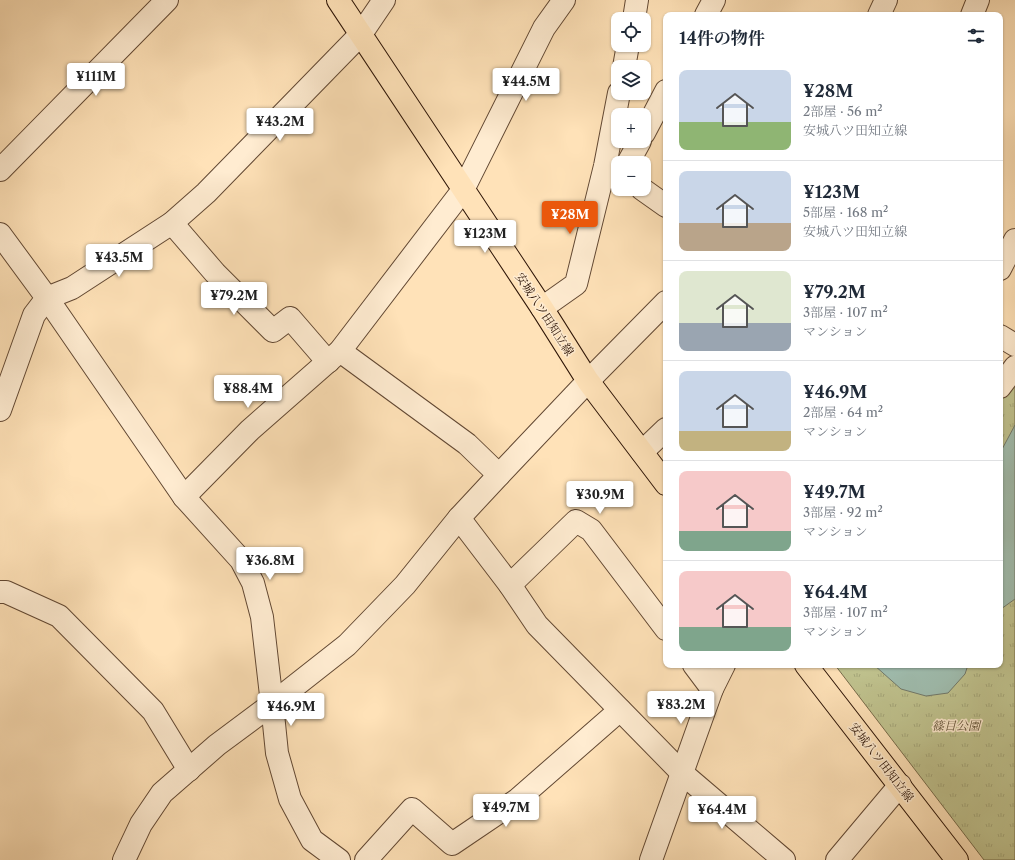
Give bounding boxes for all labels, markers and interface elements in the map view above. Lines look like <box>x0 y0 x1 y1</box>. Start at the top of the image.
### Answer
map controls <box>611 12 651 196</box>
button: locate <box>611 12 651 52</box>
icon: filters <box>965 25 987 47</box>
text: 14件の物件 <box>679 28 765 48</box>
button: layers <box>611 60 651 100</box>
pin: ¥111M <box>68 63 124 97</box>
text: ¥111M <box>76 68 116 84</box>
pin: ¥44.5M <box>493 68 559 102</box>
text: ¥44.5M <box>502 73 550 89</box>
text: ¥28M <box>803 81 853 101</box>
icon: home <box>711 86 759 134</box>
text: 2部屋 · 56 m² <box>803 103 883 119</box>
pin: ¥43.2M <box>247 108 313 142</box>
button: + <box>611 108 651 148</box>
text: ¥43.2M <box>255 113 305 129</box>
text: 安城八ツ田知立線 <box>803 122 907 138</box>
button: − <box>611 156 651 196</box>
text: ¥123M <box>803 182 860 202</box>
icon: home <box>711 187 759 235</box>
pin: ¥28M <box>546 201 594 235</box>
text: 5部屋 · 168 m² <box>803 204 888 220</box>
text: ¥28M <box>551 206 589 222</box>
pin: ¥123M <box>457 220 513 254</box>
text: 安城八ツ田知立線 <box>803 223 907 239</box>
text: ¥123M <box>463 225 507 241</box>
pin: ¥43.5M <box>86 244 152 278</box>
text: ¥43.5M <box>95 249 143 265</box>
street label: 安城八ツ田知立線 <box>513 270 577 358</box>
pin: ¥79.2M <box>201 282 267 316</box>
text: ¥79.2M <box>803 282 866 302</box>
text: ¥79.2M <box>210 287 258 303</box>
icon: home <box>711 287 759 335</box>
text: 3部屋 · 107 m² <box>803 304 888 320</box>
text: マンション <box>803 323 867 339</box>
pin: ¥88.4M <box>215 375 281 409</box>
text: ¥88.4M <box>223 380 273 396</box>
text: ¥46.9M <box>803 382 867 402</box>
icon: home <box>711 387 759 435</box>
text: 2部屋 · 64 m² <box>803 404 883 420</box>
text: マンション <box>803 423 867 439</box>
pin: ¥30.9M <box>567 481 633 515</box>
text: ¥49.7M <box>803 482 866 502</box>
text: ¥30.9M <box>575 486 625 502</box>
icon: home <box>711 487 759 535</box>
text: 3部屋 · 92 m² <box>803 504 883 520</box>
text: マンション <box>803 523 867 539</box>
pin: ¥36.8M <box>237 547 303 581</box>
text: ¥36.8M <box>245 552 295 568</box>
text: ¥64.4M <box>803 582 868 602</box>
icon: home <box>711 587 759 635</box>
text: 3部屋 · 107 m² <box>803 604 888 620</box>
text: マンション <box>803 623 867 639</box>
pin: ¥83.2M <box>648 691 714 725</box>
pin: ¥46.9M <box>258 693 324 727</box>
text: ¥83.2M <box>656 696 706 712</box>
text: ¥46.9M <box>266 698 316 714</box>
park label: 篠目公園 <box>932 718 982 733</box>
street label: 安城八ツ田知立線 <box>847 720 917 804</box>
pin: ¥49.7M <box>473 794 539 828</box>
pin: ¥64.4M <box>689 796 755 830</box>
text: ¥49.7M <box>482 799 530 815</box>
text: ¥64.4M <box>697 801 747 817</box>

